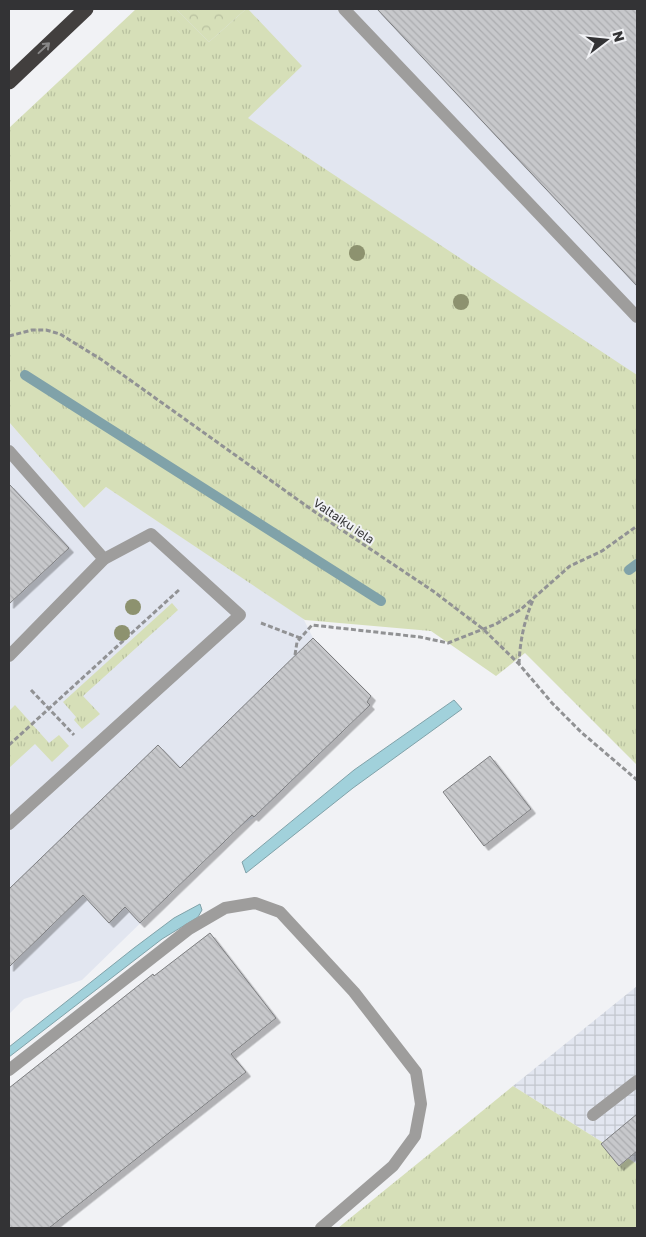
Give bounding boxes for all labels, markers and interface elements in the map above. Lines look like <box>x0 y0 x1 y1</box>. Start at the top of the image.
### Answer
north arrow <box>581 15 631 65</box>
text: N <box>609 29 629 44</box>
one-way arrow <box>38 42 51 54</box>
street label: Valtaiķu iela <box>311 495 377 547</box>

